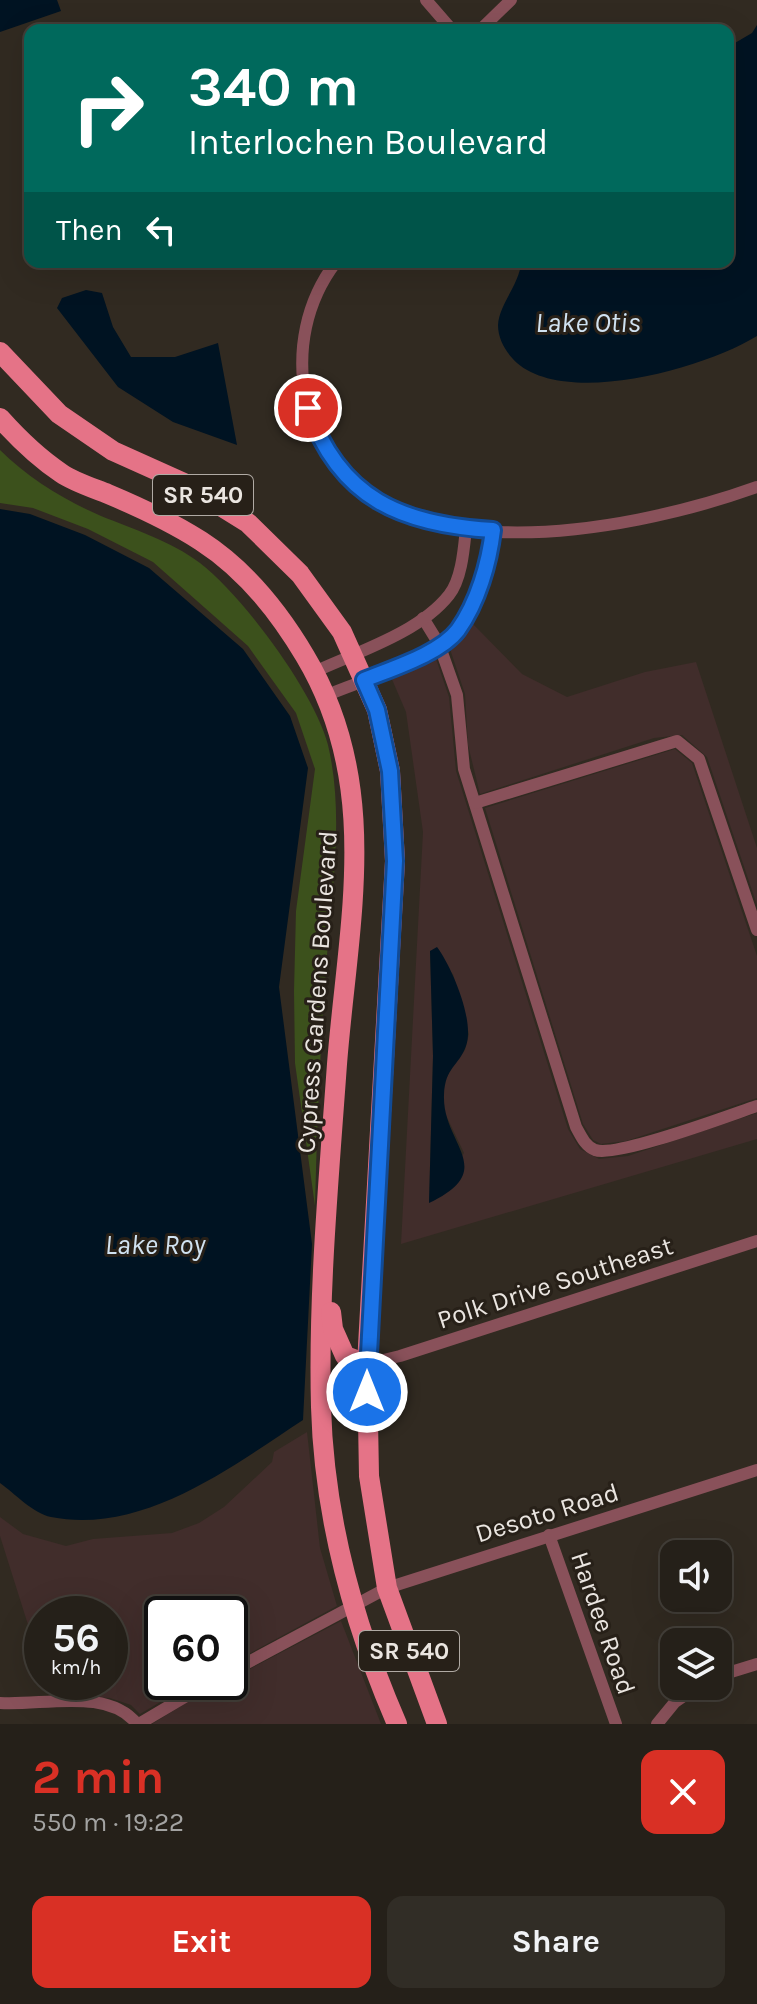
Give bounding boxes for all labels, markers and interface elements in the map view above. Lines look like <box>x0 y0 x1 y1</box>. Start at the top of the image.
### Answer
text: 340 m <box>188 54 359 119</box>
icon: right <box>56 56 160 160</box>
text: Interlochen Boulevard <box>188 121 548 163</box>
icon: left <box>139 208 183 252</box>
text: Then <box>56 212 123 248</box>
water label: Lake Otis <box>535 306 641 339</box>
pin <box>274 374 342 442</box>
icon: arrive <box>286 386 330 430</box>
road number: SR 540 <box>153 475 253 515</box>
street label: Cypress Gardens Boulevard <box>290 830 344 1154</box>
water label: Lake Roy <box>105 1228 206 1261</box>
street label: Polk Drive Southeast <box>433 1230 677 1336</box>
position arrow <box>325 1350 409 1434</box>
street label: Desoto Road <box>472 1476 622 1550</box>
map controls <box>660 1540 732 1700</box>
button: sound <box>660 1540 732 1612</box>
street label: Hardee Road <box>564 1547 642 1699</box>
speed limit sign: 60 <box>144 1596 248 1700</box>
text: 56 <box>52 1614 100 1661</box>
button: layers <box>660 1628 732 1700</box>
road number: SR 540 <box>359 1631 459 1671</box>
text: km/h <box>51 1656 101 1679</box>
text: 2 min <box>32 1749 164 1805</box>
button: close <box>641 1750 725 1834</box>
text: 550 m · 19:22 <box>32 1807 184 1838</box>
button: Exit <box>32 1896 371 1988</box>
button: Share <box>387 1896 725 1988</box>

